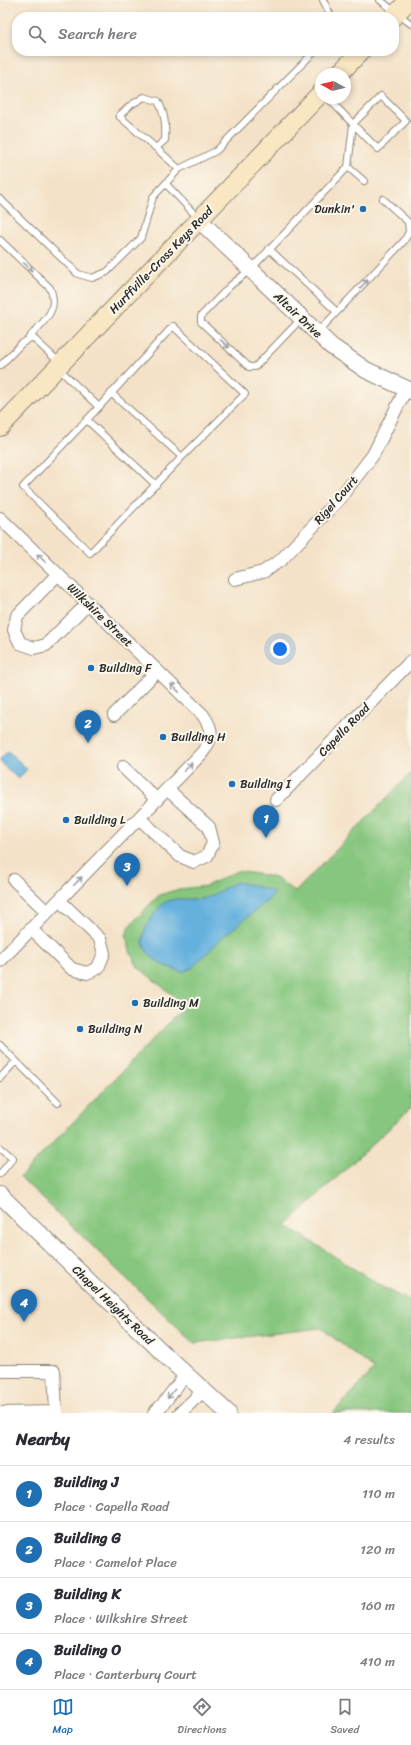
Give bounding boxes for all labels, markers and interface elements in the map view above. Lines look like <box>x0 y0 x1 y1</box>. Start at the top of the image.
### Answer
search box <box>12 12 399 56</box>
text: Search here <box>58 21 137 47</box>
icon: search <box>26 23 48 45</box>
north arrow <box>315 68 351 104</box>
place label: Dunkin' <box>314 198 355 220</box>
street label: Hurffville-Cross Keys Road <box>103 200 220 319</box>
marker: Dunkin' <box>358 204 368 214</box>
one-way arrow <box>23 263 33 272</box>
one-way arrow <box>359 279 368 289</box>
street label: Altair Drive <box>267 285 328 344</box>
one-way arrow <box>220 339 230 349</box>
street label: Rigel Court <box>308 470 364 530</box>
one-way arrow <box>36 553 46 563</box>
street label: Wilkshire Street <box>62 577 138 653</box>
your location <box>270 639 290 659</box>
place label: Building F <box>99 657 152 679</box>
marker: Building F <box>86 663 96 673</box>
one-way arrow <box>170 683 180 692</box>
street label: Capella Road <box>313 697 377 762</box>
pin: 2 <box>75 710 101 743</box>
place label: Building H <box>171 726 226 748</box>
marker: Building H <box>158 732 168 742</box>
one-way arrow <box>183 762 193 772</box>
place label: Building I <box>240 773 292 795</box>
marker: Building I <box>227 779 237 789</box>
pin: 1 <box>253 805 279 838</box>
place label: Building L <box>74 809 126 831</box>
marker: Building L <box>61 815 71 825</box>
pin: 3 <box>114 853 140 886</box>
one-way arrow <box>73 876 83 886</box>
place label: Building M <box>143 992 199 1014</box>
marker: Building M <box>130 998 140 1008</box>
place label: Building N <box>88 1018 143 1040</box>
marker: Building N <box>75 1024 85 1034</box>
street label: Chapel Heights Road <box>67 1260 160 1351</box>
pin: 4 <box>11 1289 37 1322</box>
one-way arrow <box>166 1389 175 1400</box>
text: Nearby <box>16 1424 70 1454</box>
text: 4 results <box>343 1428 395 1451</box>
text: Building J <box>54 1469 119 1495</box>
text: 1 <box>26 1482 32 1505</box>
text: 110 m <box>362 1482 395 1505</box>
text: Place · Capella Road <box>54 1495 169 1518</box>
text: Building G <box>54 1525 121 1551</box>
text: 2 <box>25 1538 33 1561</box>
text: 120 m <box>360 1538 395 1561</box>
text: Place · Camelot Place <box>54 1551 177 1574</box>
text: Building K <box>54 1581 121 1607</box>
text: 3 <box>25 1594 33 1617</box>
text: 160 m <box>360 1594 395 1617</box>
text: Place · Wilkshire Street <box>54 1607 188 1630</box>
text: Building O <box>54 1637 121 1663</box>
text: 4 <box>25 1650 33 1673</box>
text: 410 m <box>360 1650 395 1673</box>
text: Place · Canterbury Court <box>54 1663 197 1686</box>
tab: Map <box>52 1696 74 1739</box>
tab: Directions <box>177 1696 227 1739</box>
tab: Saved <box>330 1696 359 1739</box>

